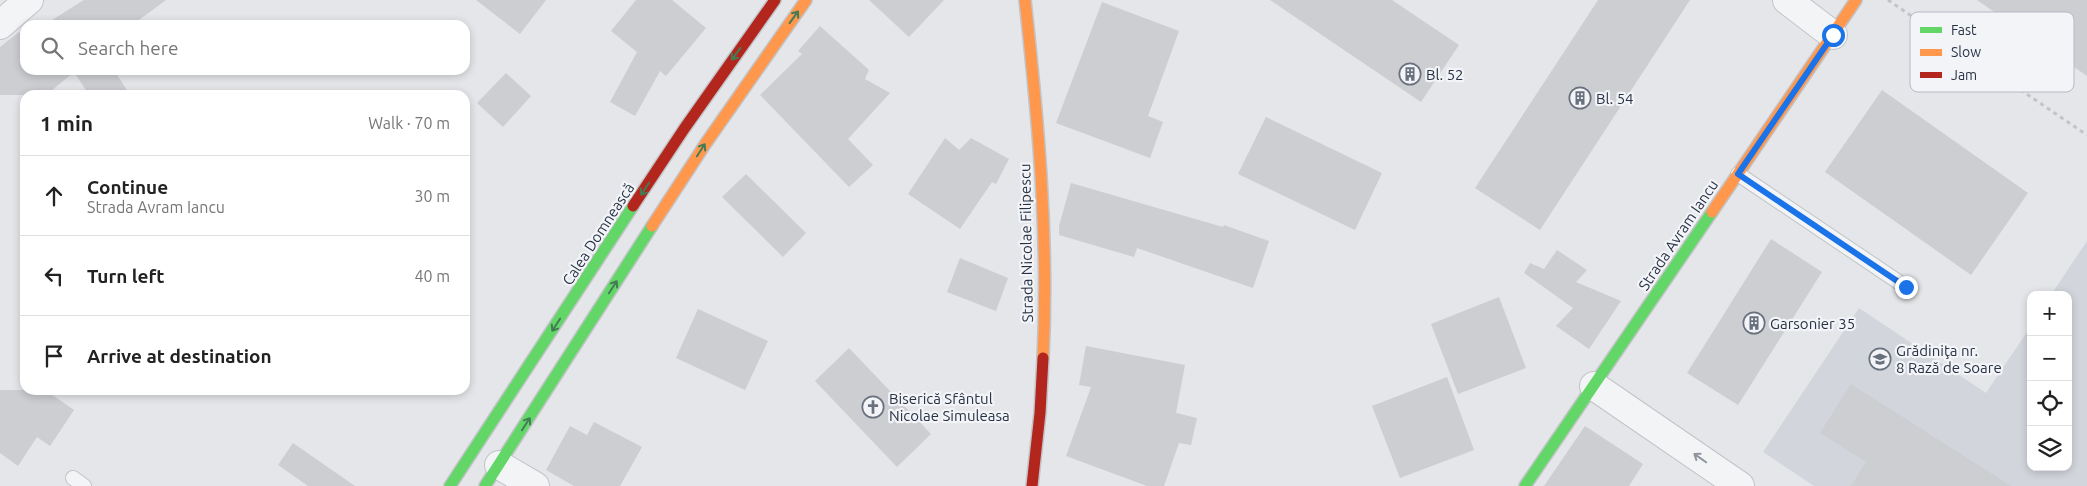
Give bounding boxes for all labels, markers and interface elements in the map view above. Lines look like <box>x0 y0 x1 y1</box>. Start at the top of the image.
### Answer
one-way arrow <box>789 10 799 24</box>
legend <box>1910 12 2074 92</box>
search box <box>20 20 470 75</box>
text: Fast <box>1951 22 1977 38</box>
route start <box>1822 24 1845 47</box>
icon: search <box>38 34 66 62</box>
text: Search here <box>78 37 178 59</box>
text: Slow <box>1951 44 1981 60</box>
one-way arrow <box>731 47 741 61</box>
building icon: Bl. 52 <box>1398 62 1422 86</box>
place label: Bl. 52 <box>1426 66 1464 83</box>
text: Jam <box>1951 67 1977 83</box>
building icon: Bl. 54 <box>1568 86 1592 110</box>
place label: Bl. 54 <box>1596 90 1634 107</box>
text: 1 min <box>40 111 93 135</box>
text: Walk · 70 m <box>368 114 450 132</box>
one-way arrow <box>696 143 706 157</box>
street label: Strada Nicolae Filipescu <box>1016 164 1036 322</box>
text: Continue <box>87 176 168 198</box>
street label: Strada Avram Iancu <box>1635 177 1721 293</box>
street label: Calea Domnească <box>559 180 637 288</box>
one-way arrow <box>640 181 650 195</box>
icon: ahead <box>40 182 68 210</box>
text: 30 m <box>414 187 450 205</box>
text: Strada Avram Iancu <box>87 198 225 216</box>
icon: left <box>40 262 68 290</box>
text: Turn left <box>87 265 165 287</box>
text: 40 m <box>414 267 450 285</box>
route end <box>1895 276 1918 299</box>
one-way arrow <box>608 280 618 294</box>
map controls <box>2027 291 2072 471</box>
button: + <box>2027 291 2072 336</box>
building icon: Garsonier 35 <box>1742 311 1766 335</box>
place label: Garsonier 35 <box>1770 315 1855 332</box>
one-way arrow <box>551 317 561 331</box>
button: − <box>2027 336 2072 381</box>
icon: arrive <box>40 342 68 370</box>
place label: Grădiniţa nr. 8 Rază de Soare <box>1896 342 2002 376</box>
text: Arrive at destination <box>87 345 272 367</box>
school or university icon: Grădiniţa nr. 8 Rază de Soare <box>1868 347 1892 371</box>
button: locate <box>2027 381 2072 426</box>
place label: Biserică Sfântul Nicolae Simuleasa <box>889 390 1010 424</box>
church icon: Biserică Sfântul Nicolae Simuleasa <box>861 395 885 419</box>
one-way arrow <box>521 417 531 431</box>
button: layers <box>2027 426 2072 471</box>
one-way arrow <box>1693 453 1707 463</box>

